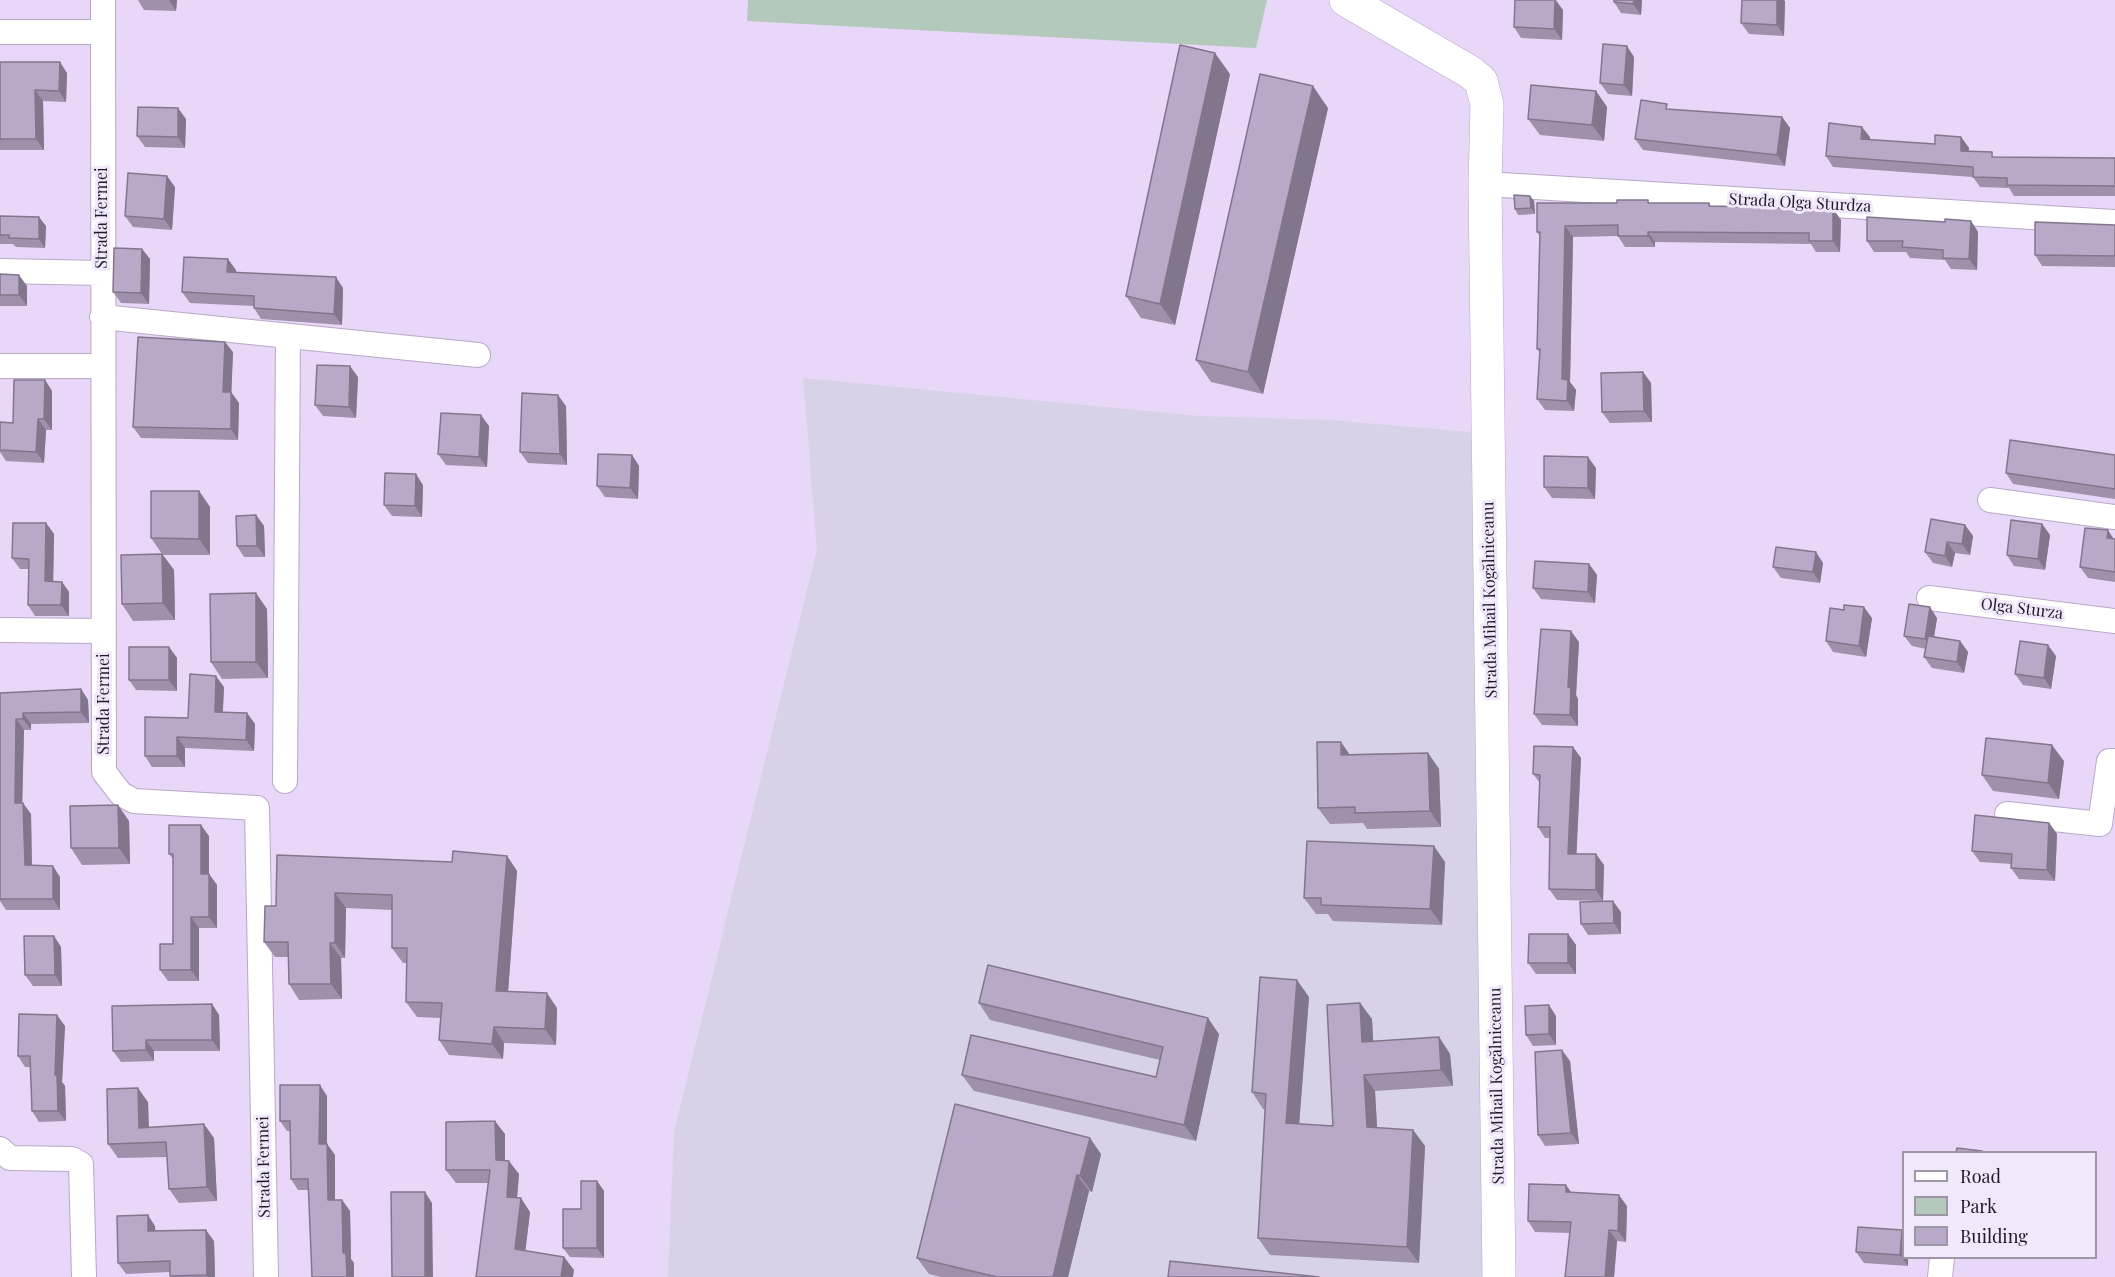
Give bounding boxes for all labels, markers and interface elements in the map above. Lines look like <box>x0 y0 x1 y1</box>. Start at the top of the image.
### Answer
street label: Strada Fermei <box>92 167 112 269</box>
street label: Strada Olga Sturdza <box>1728 190 1872 216</box>
street label: Strada Mihail Kogălniceanu <box>1479 501 1501 699</box>
street label: Olga Sturza <box>1980 594 2064 624</box>
street label: Strada Fermei <box>94 653 114 755</box>
street label: Strada Mihail Kogălniceanu <box>1486 987 1508 1185</box>
street label: Strada Fermei <box>254 1116 274 1218</box>
legend <box>1902 1151 2097 1259</box>
text: Road <box>1960 1164 2001 1188</box>
text: Park <box>1960 1194 1997 1218</box>
text: Building <box>1960 1224 2028 1248</box>

